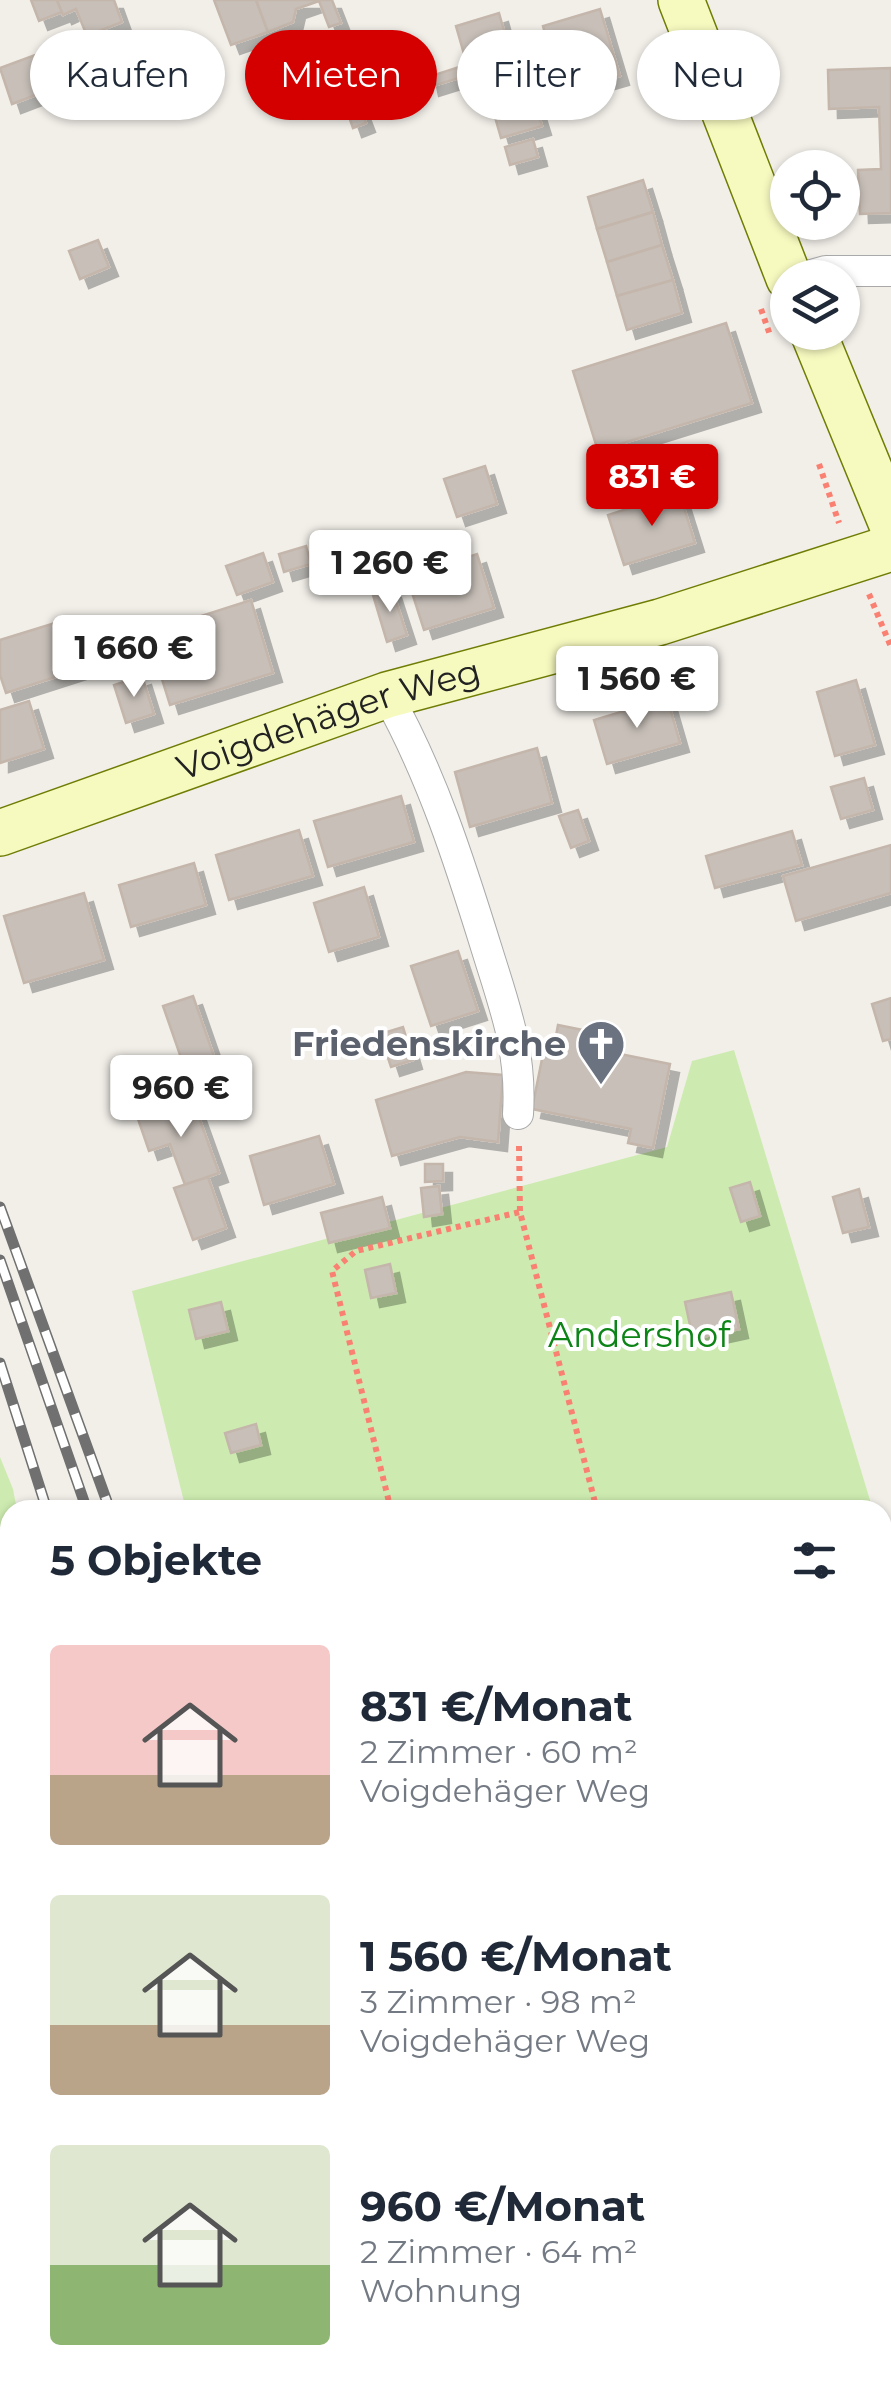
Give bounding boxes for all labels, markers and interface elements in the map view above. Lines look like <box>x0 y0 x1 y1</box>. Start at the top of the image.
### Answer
chip: Kaufen <box>30 30 225 120</box>
chip: Mieten <box>245 30 437 120</box>
chip: Filter <box>457 30 617 120</box>
chip: Neu <box>637 30 780 120</box>
map controls <box>770 150 860 350</box>
button: locate <box>770 150 860 240</box>
button: layers <box>770 260 860 350</box>
pin: 831 € <box>582 444 722 529</box>
text: 831 € <box>608 457 696 496</box>
pin: 1 260 € <box>298 530 482 615</box>
text: 1 260 € <box>331 543 449 582</box>
pin: 1 660 € <box>42 615 226 700</box>
text: 1 660 € <box>74 628 194 667</box>
pin: 1 560 € <box>545 646 729 731</box>
street label: Voigdehäger Weg <box>171 649 485 789</box>
text: 1 560 € <box>578 659 696 698</box>
church icon: Friedenskirche <box>575 1018 627 1086</box>
place label: Friedenskirche <box>292 1022 566 1065</box>
pin: 960 € <box>111 1055 251 1140</box>
text: 960 € <box>132 1068 230 1107</box>
park label: Andershof <box>548 1313 732 1356</box>
icon: filters <box>787 1533 842 1588</box>
text: 5 Objekte <box>50 1534 262 1586</box>
text: 831 €/Monat <box>360 1680 632 1732</box>
icon: home <box>130 1685 250 1805</box>
text: 2 Zimmer · 60 m² <box>360 1732 638 1771</box>
text: Voigdehäger Weg <box>360 1771 650 1810</box>
text: 1 560 €/Monat <box>360 1930 672 1982</box>
icon: home <box>130 1935 250 2055</box>
text: 3 Zimmer · 98 m² <box>360 1982 637 2021</box>
text: Voigdehäger Weg <box>360 2021 650 2060</box>
text: 960 €/Monat <box>360 2180 645 2232</box>
icon: home <box>130 2185 250 2305</box>
text: 2 Zimmer · 64 m² <box>360 2232 638 2271</box>
text: Wohnung <box>360 2271 522 2310</box>

